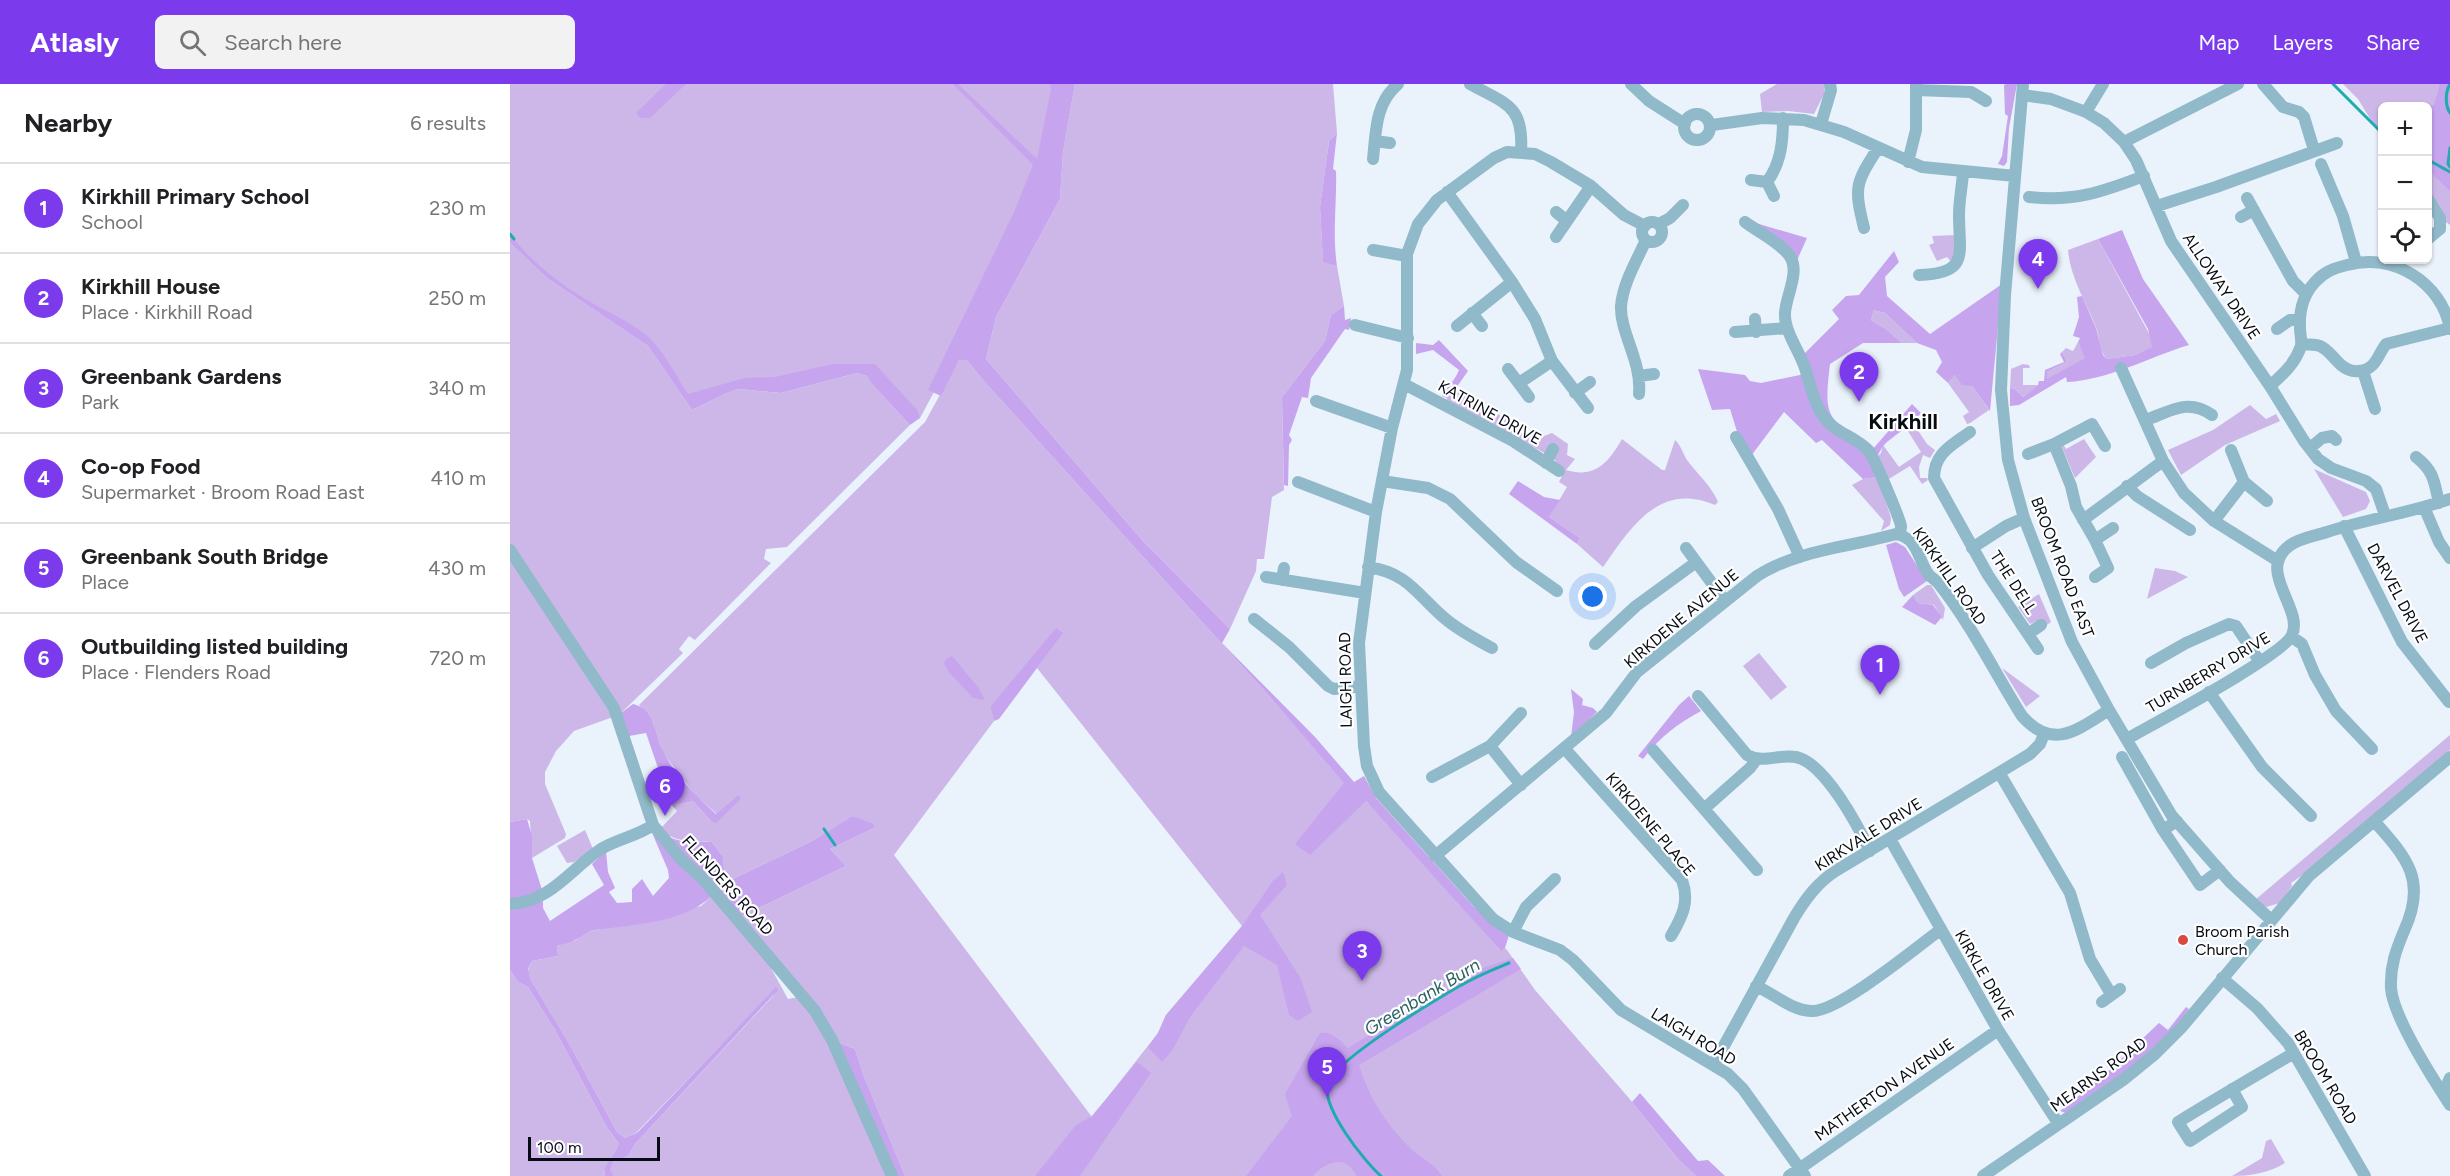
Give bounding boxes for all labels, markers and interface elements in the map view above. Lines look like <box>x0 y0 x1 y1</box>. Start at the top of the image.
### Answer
search box <box>155 15 575 69</box>
text: Atlasly <box>30 25 119 59</box>
icon: search <box>176 26 209 59</box>
text: Search here <box>224 29 342 56</box>
text: Map <box>2199 30 2239 55</box>
text: Layers <box>2272 30 2333 55</box>
text: Share <box>2366 30 2420 55</box>
map controls <box>2378 102 2432 264</box>
button: + <box>2378 102 2432 156</box>
text: Nearby <box>24 107 112 139</box>
text: 6 results <box>410 111 486 135</box>
button: − <box>2378 156 2432 210</box>
text: Kirkhill Primary School <box>81 183 309 210</box>
text: 1 <box>39 196 48 220</box>
text: 230 m <box>429 196 486 220</box>
text: School <box>81 210 143 234</box>
button: locate <box>2378 210 2432 264</box>
street label: ALLOWAY DRIVE <box>2179 229 2264 343</box>
pin: 4 <box>2018 240 2057 289</box>
text: Kirkhill House <box>81 273 220 300</box>
text: 2 <box>38 286 49 310</box>
text: 250 m <box>429 286 486 310</box>
text: Place · Kirkhill Road <box>81 300 253 324</box>
pin: 2 <box>1840 352 1878 402</box>
text: Greenbank Gardens <box>81 363 281 390</box>
text: 3 <box>38 376 49 400</box>
text: 340 m <box>428 376 486 400</box>
street label: KATRINE DRIVE <box>1435 376 1545 449</box>
text: Park <box>81 390 119 414</box>
district label: Kirkhill <box>1868 408 1938 435</box>
text: Co-op Food <box>81 453 201 480</box>
text: 4 <box>37 466 50 490</box>
text: 410 m <box>431 466 486 490</box>
text: Supermarket · Broom Road East <box>81 480 365 504</box>
street label: BROOM ROAD EAST <box>2027 494 2098 640</box>
street label: KIRKHILL ROAD <box>1909 524 1990 629</box>
street label: DARVEL DRIVE <box>2363 540 2432 647</box>
text: Greenbank South Bridge <box>81 543 328 570</box>
street label: THE DELL <box>1986 547 2041 618</box>
text: 5 <box>38 556 49 580</box>
text: 430 m <box>428 556 486 580</box>
street label: KIRKDENE AVENUE <box>1620 565 1743 672</box>
text: Place <box>81 570 129 594</box>
your location <box>1578 582 1607 611</box>
street label: TURNBERRY DRIVE <box>2143 628 2274 717</box>
street label: LAIGH ROAD <box>1335 632 1356 728</box>
text: Outbuilding listed building <box>81 633 348 660</box>
text: 6 <box>38 646 49 670</box>
text: 720 m <box>429 646 486 670</box>
pin: 1 <box>1860 646 1900 695</box>
text: Place · Flenders Road <box>81 660 271 684</box>
pin: 6 <box>646 766 684 816</box>
street label: KIRKDENE PLACE <box>1602 769 1699 880</box>
street label: KIRKVALE DRIVE <box>1811 794 1925 875</box>
street label: FLENDERS ROAD <box>678 832 777 939</box>
place label: Broom Parish Church <box>2195 922 2289 959</box>
street label: KIRKLE DRIVE <box>1951 927 2018 1024</box>
pin: 3 <box>1342 932 1382 981</box>
marker: Broom Parish Church <box>2176 933 2190 947</box>
water label: Greenbank Burn <box>1360 954 1484 1040</box>
street label: LAIGH ROAD <box>1648 1004 1740 1069</box>
street label: BROOM ROAD <box>2290 1027 2361 1128</box>
street label: MEARNS ROAD <box>2046 1033 2150 1116</box>
street label: MATHERTON AVENUE <box>1811 1034 1958 1145</box>
pin: 5 <box>1308 1048 1346 1097</box>
scale bar <box>528 1134 660 1162</box>
text: 100 m <box>537 1138 582 1157</box>

